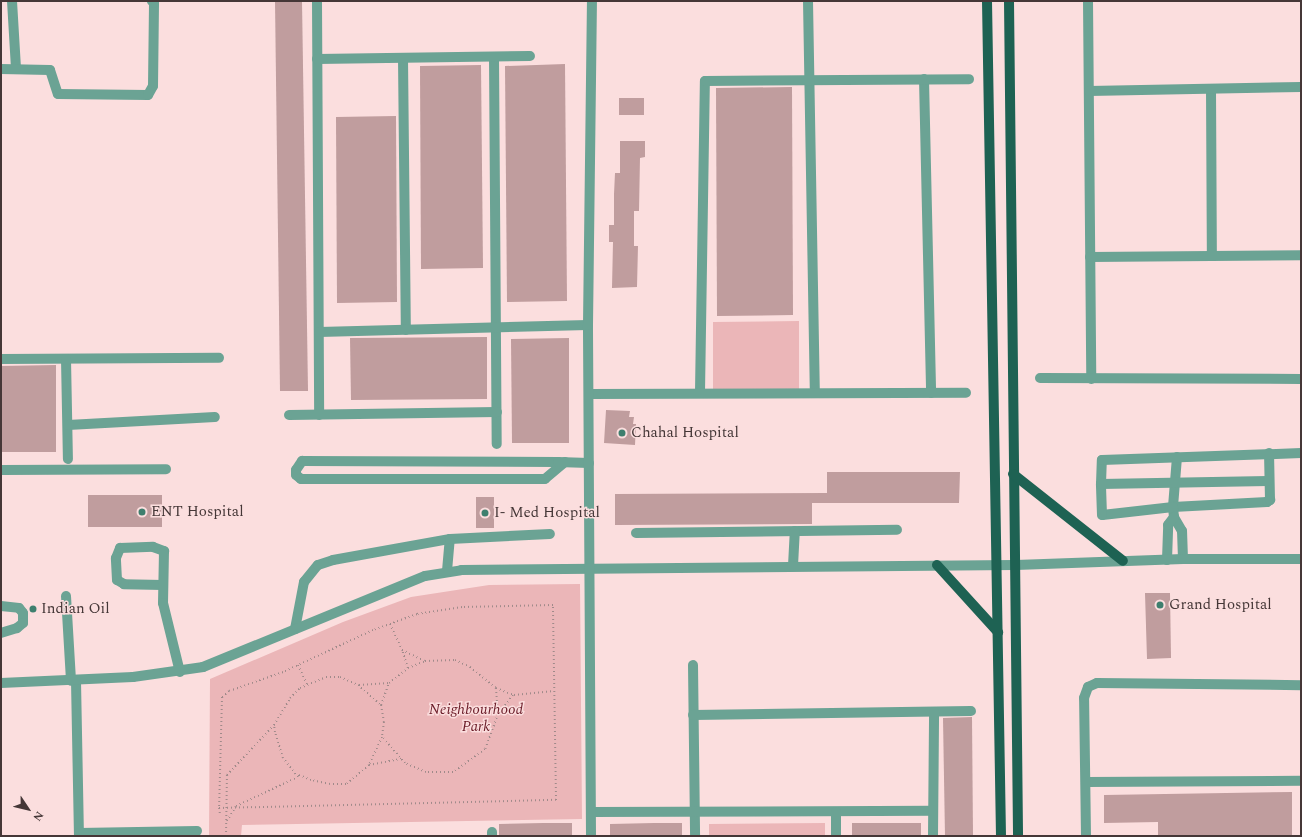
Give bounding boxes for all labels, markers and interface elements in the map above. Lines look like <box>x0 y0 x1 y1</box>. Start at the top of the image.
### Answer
place label: Chahal Hospital <box>631 424 739 442</box>
marker: Chahal Hospital <box>616 427 628 439</box>
place label: ENT Hospital <box>151 503 244 521</box>
place label: I- Med Hospital <box>494 504 600 522</box>
marker: ENT Hospital <box>136 506 148 518</box>
marker: I- Med Hospital <box>479 507 491 519</box>
place label: Grand Hospital <box>1169 596 1272 614</box>
marker: Grand Hospital <box>1154 599 1166 611</box>
place label: Indian Oil <box>41 600 110 618</box>
marker: Indian Oil <box>28 604 38 614</box>
park label: Neighbourhood Park <box>429 700 523 735</box>
north arrow <box>8 789 48 829</box>
text: N <box>29 808 48 825</box>

